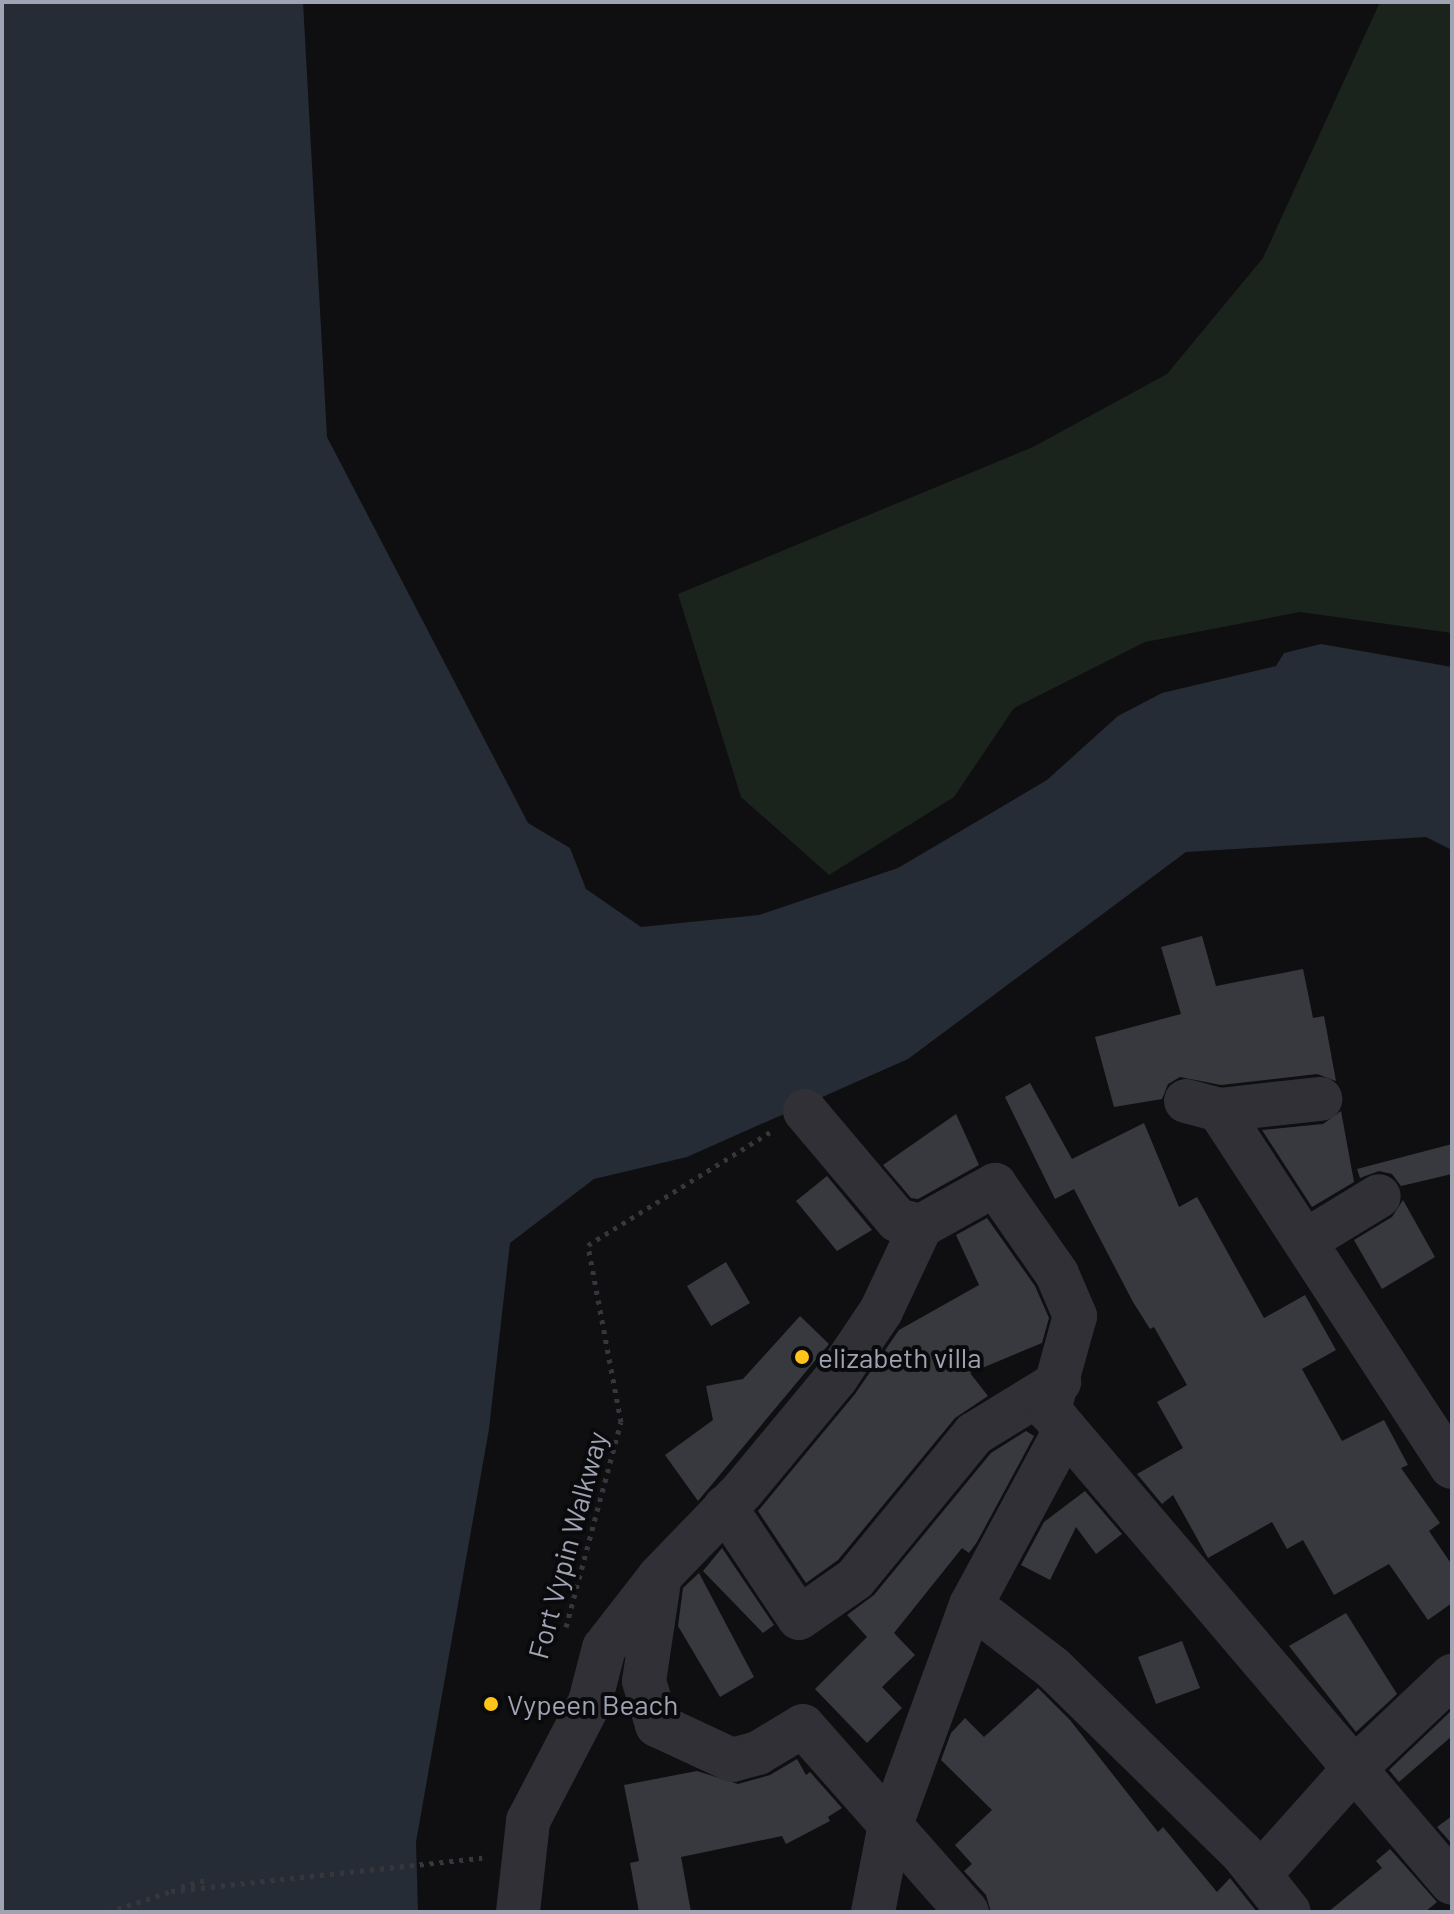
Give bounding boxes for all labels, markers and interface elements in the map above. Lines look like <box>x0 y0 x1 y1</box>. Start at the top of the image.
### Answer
place label: elizabeth villa <box>818 1340 982 1374</box>
marker: elizabeth villa <box>793 1348 811 1366</box>
street label: Fort Vypin Walkway <box>521 1428 613 1662</box>
place label: Vypeen Beach <box>507 1687 678 1721</box>
marker: Vypeen Beach <box>482 1695 500 1713</box>

